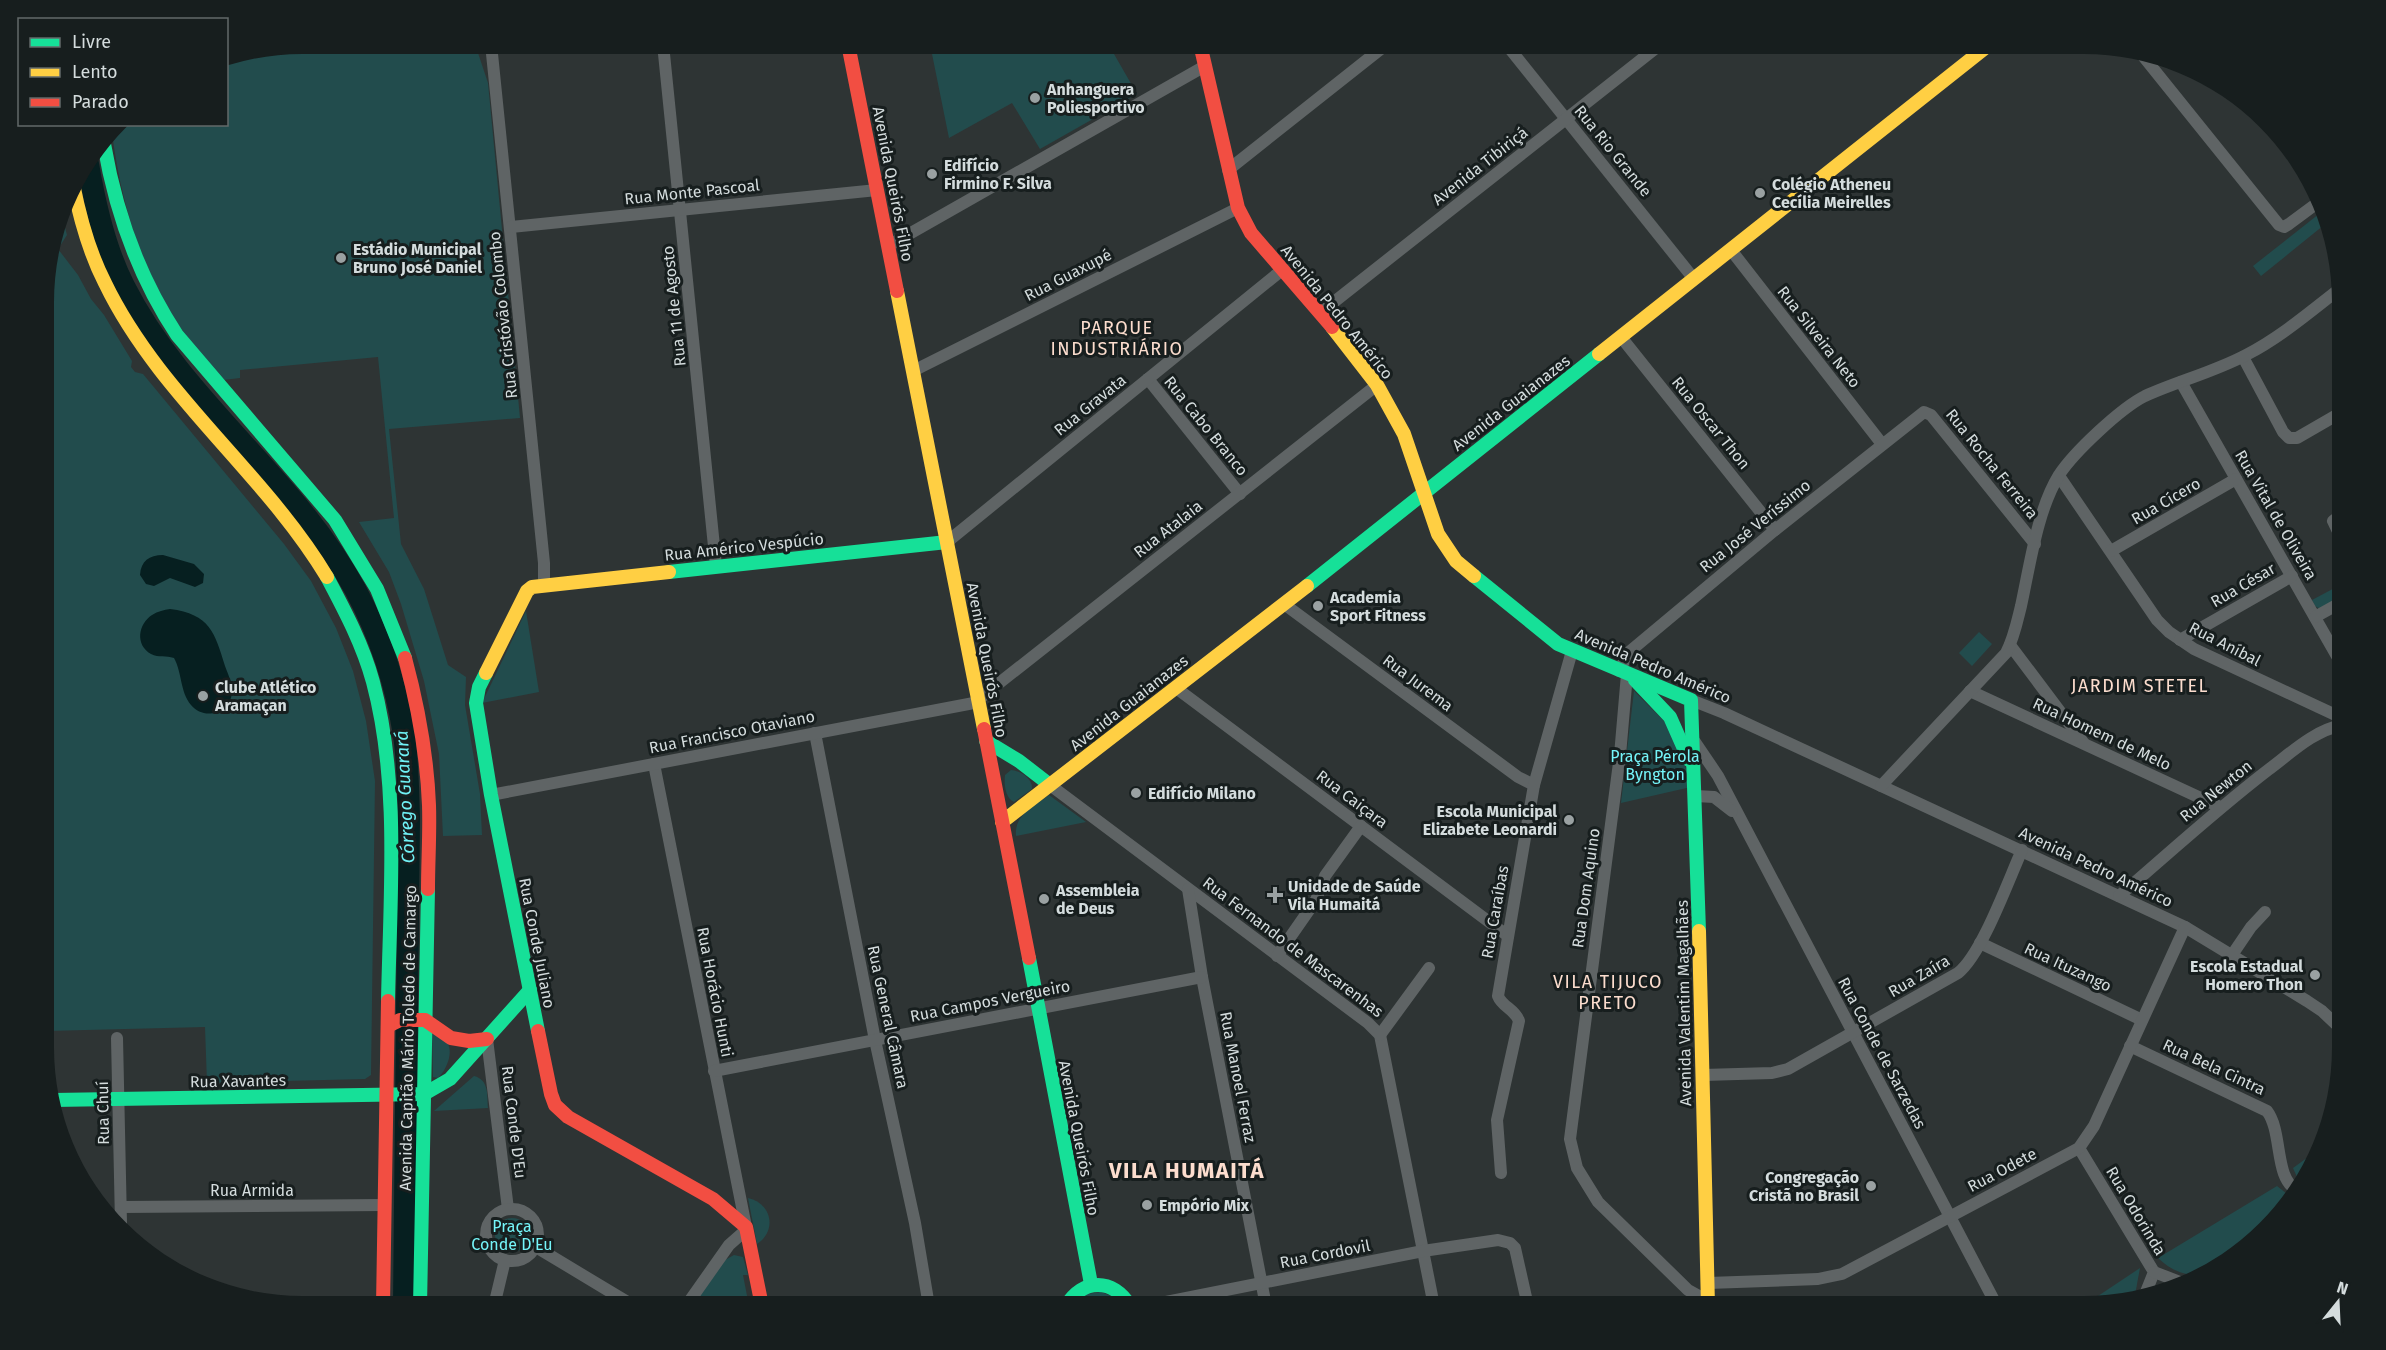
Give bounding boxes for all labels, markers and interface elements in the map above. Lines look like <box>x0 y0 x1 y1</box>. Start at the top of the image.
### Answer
legend <box>18 18 228 126</box>
text: Livre <box>72 31 111 53</box>
text: Lento <box>72 61 118 83</box>
place label: Anhanguera Poliesportivo <box>1046 80 1145 117</box>
text: Parado <box>72 91 129 113</box>
marker: Anhanguera Poliesportivo <box>1028 91 1042 105</box>
street label: Rua Rio Grande <box>1570 102 1656 200</box>
street label: Avenida Queirós Filho <box>869 105 917 263</box>
street label: Avenida Tibiriçá <box>1429 123 1532 210</box>
place label: Edifício Firmino F. Silva <box>944 156 1052 193</box>
marker: Edifício Firmino F. Silva <box>925 167 939 181</box>
street label: Rua Monte Pascoal <box>623 175 761 209</box>
place label: Colégio Atheneu Cecília Meirelles <box>1772 175 1891 212</box>
marker: Colégio Atheneu Cecília Meirelles <box>1753 186 1767 200</box>
street label: Rua Cristóvão Colombo <box>485 230 521 400</box>
place label: Estádio Municipal Bruno José Daniel <box>353 240 482 277</box>
street label: Avenida Pedro Américo <box>1277 241 1397 383</box>
street label: Rua 11 de Agosto <box>658 245 690 367</box>
street label: Rua Guaxupé <box>1021 245 1115 305</box>
marker: Estádio Municipal Bruno José Daniel <box>334 251 348 265</box>
street label: Rua Silveira Neto <box>1773 282 1865 392</box>
district label: PARQUE INDUSTRIÁRIO <box>1051 317 1183 360</box>
street label: Avenida Guaianazes <box>1448 351 1574 455</box>
street label: Rua Gravata <box>1050 370 1130 440</box>
street label: Rua Cabo Branco <box>1160 372 1252 480</box>
street label: Rua Oscar Thon <box>1668 373 1754 473</box>
street label: Rua Rocha Ferreira <box>1942 405 2042 523</box>
street label: Rua Vital de Oliveira <box>2231 447 2321 583</box>
street label: Rua Cícero <box>2128 474 2204 528</box>
street label: Rua José Veríssimo <box>1696 476 1814 576</box>
street label: Rua Atalaia <box>1130 496 1206 562</box>
street label: Rua Américo Vespúcio <box>663 529 825 565</box>
street label: Rua César <box>2207 558 2279 611</box>
street label: Avenida Queirós Filho <box>963 581 1011 739</box>
place label: Academia Sport Fitness <box>1329 588 1426 625</box>
marker: Academia Sport Fitness <box>1311 599 1325 613</box>
street label: Rua Aníbal <box>2186 618 2264 670</box>
street label: Avenida Pedro Américo <box>1572 625 1734 707</box>
street label: Rua Jurema <box>1379 650 1457 716</box>
street label: Avenida Guaianazes <box>1066 651 1192 755</box>
district label: JARDIM STETEL <box>2071 675 2209 697</box>
place label: Clube Atlético Aramaçan <box>214 678 316 716</box>
marker: Clube Atlético Aramaçan <box>196 689 210 703</box>
street label: Rua Homem de Melo <box>2030 694 2174 774</box>
street label: Rua Francisco Otaviano <box>647 707 817 757</box>
water label: Córrego Guarará <box>391 730 419 864</box>
park label: Praça Pérola Byngton <box>1610 747 1700 784</box>
street label: Rua Newton <box>2176 756 2256 826</box>
street label: Rua Caiçara <box>1312 766 1391 833</box>
place label: Edifício Milano <box>1148 784 1256 803</box>
marker: Edifício Milano <box>1129 786 1143 800</box>
place label: Escola Municipal Elizabete Leonardi <box>1423 802 1557 839</box>
marker: Escola Municipal Elizabete Leonardi <box>1562 813 1576 827</box>
street label: Avenida Pedro Américo <box>2016 823 2176 911</box>
street label: Rua Dom Aquino <box>1568 827 1604 949</box>
street label: Rua Caraíbas <box>1477 864 1513 960</box>
street label: Rua Fernando de Mascarenhas <box>1199 873 1387 1021</box>
street label: Rua Conde Juliano <box>515 876 559 1010</box>
place label: Unidade de Saúde Vila Humaitá <box>1287 877 1421 914</box>
place label: Assembleia de Deus <box>1055 881 1140 918</box>
street label: Avenida Capitão Mário Toledo de Camargo <box>396 885 420 1191</box>
marker: Unidade de Saúde Vila Humaitá <box>1266 886 1284 904</box>
marker: Assembleia de Deus <box>1037 892 1051 906</box>
street label: Avenida Valentim Magalhães <box>1673 900 1695 1106</box>
street label: Rua Horácio Hunti <box>693 925 737 1059</box>
street label: Rua Ituzango <box>2021 939 2115 995</box>
street label: Rua General Câmara <box>864 944 912 1090</box>
street label: Rua Zaíra <box>1885 951 1953 1001</box>
place label: Escola Estadual Homero Thon <box>2190 957 2303 994</box>
marker: Escola Estadual Homero Thon <box>2308 968 2322 982</box>
district label: VILA TIJUCO PRETO <box>1553 971 1663 1014</box>
street label: Rua Conde de Sarzedas <box>1834 974 1930 1132</box>
street label: Rua Campos Vergueiro <box>908 976 1072 1026</box>
street label: Rua Manoel Ferraz <box>1216 1010 1260 1144</box>
street label: Rua Bela Cintra <box>2160 1035 2268 1099</box>
street label: Avenida Queirós Filho <box>1055 1059 1103 1217</box>
street label: Rua Conde D'Eu <box>498 1065 530 1179</box>
street label: Rua Xavantes <box>190 1071 286 1091</box>
street label: Rua Chuí <box>93 1080 113 1145</box>
street label: Rua Odete <box>1964 1144 2040 1196</box>
district label: VILA HUMAITÁ <box>1108 1157 1265 1184</box>
street label: Rua Odorinda <box>2102 1163 2170 1259</box>
place label: Congregação Cristã no Brasil <box>1749 1168 1859 1205</box>
marker: Congregação Cristã no Brasil <box>1864 1179 1878 1193</box>
street label: Rua Armida <box>210 1181 294 1200</box>
place label: Empório Mix <box>1159 1196 1250 1215</box>
marker: Empório Mix <box>1140 1198 1154 1212</box>
park label: Praça Conde D'Eu <box>471 1217 553 1254</box>
street label: Rua Cordovil <box>1278 1236 1372 1272</box>
north arrow <box>2308 1272 2368 1332</box>
text: N <box>2335 1278 2350 1299</box>

